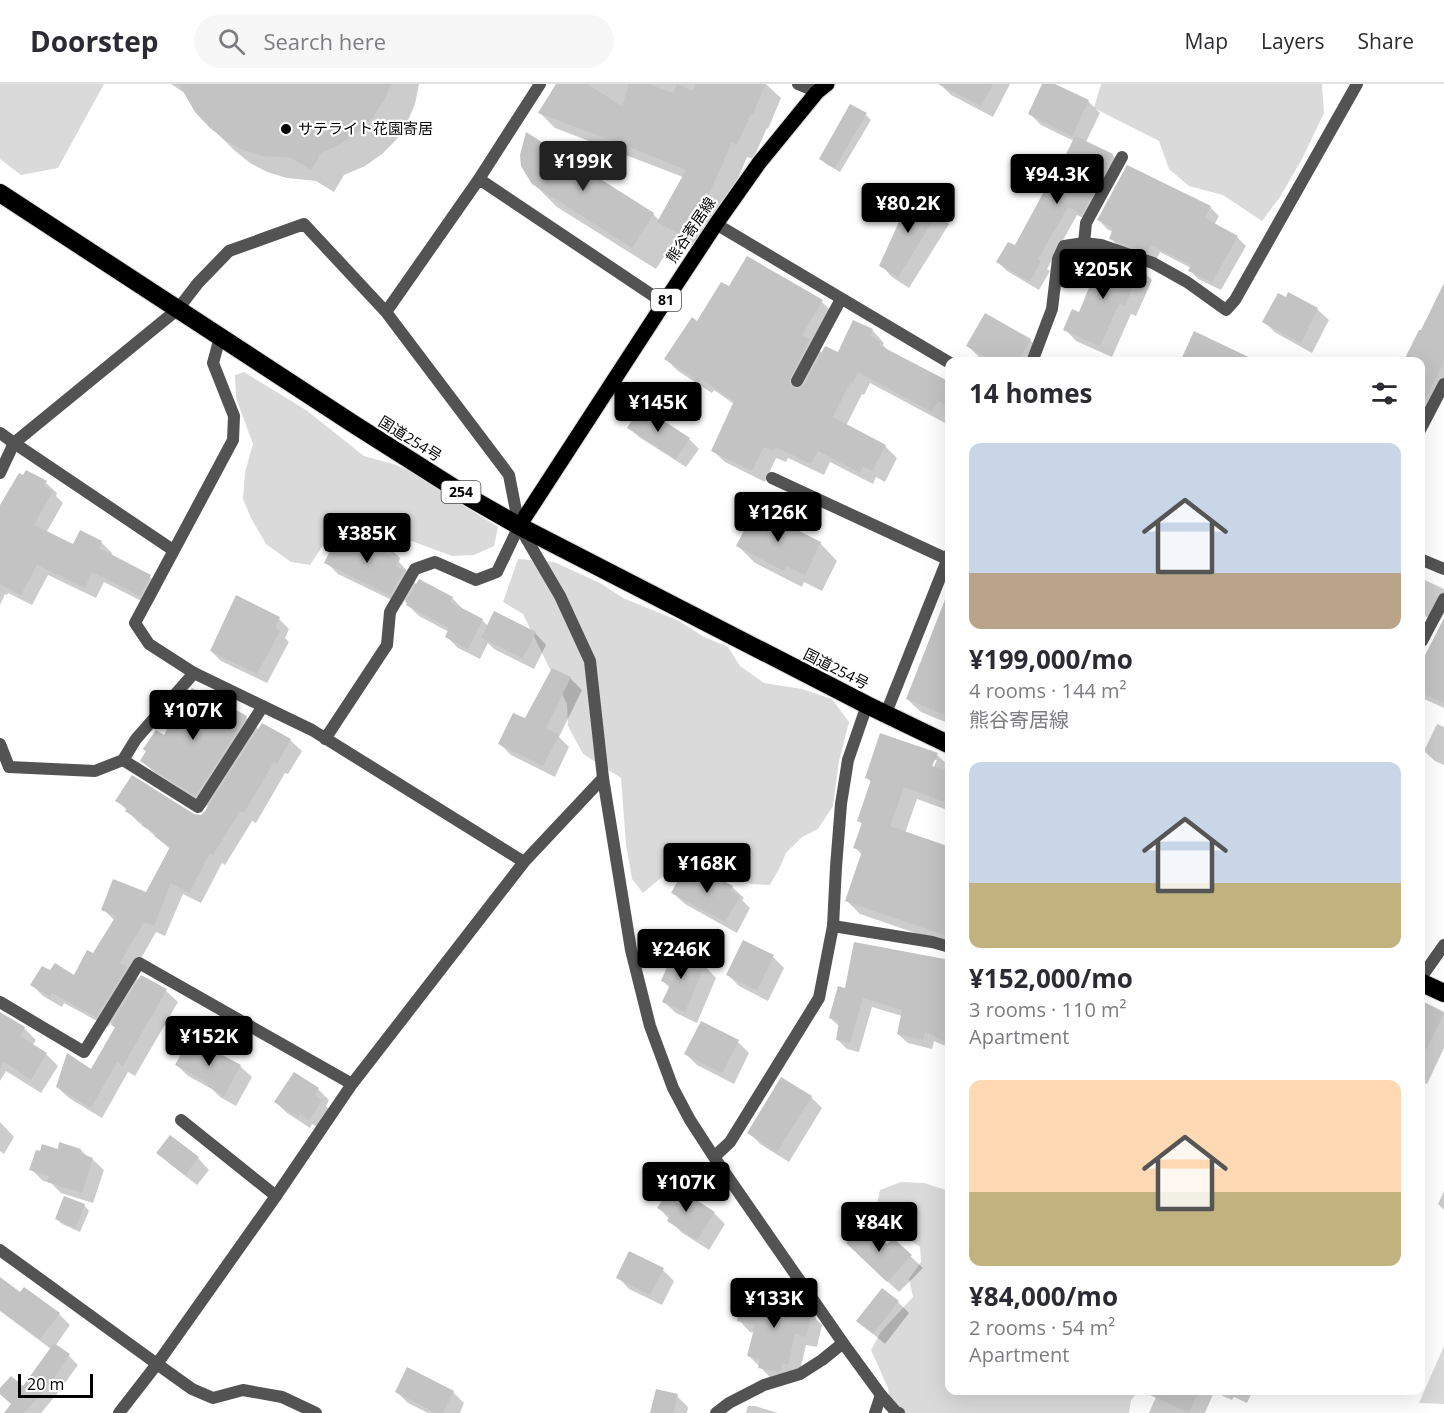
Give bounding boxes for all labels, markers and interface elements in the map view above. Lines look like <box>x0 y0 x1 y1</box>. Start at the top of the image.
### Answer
search box <box>194 14 614 68</box>
text: Doorstep <box>30 22 158 60</box>
icon: search <box>215 25 248 58</box>
text: Search here <box>263 26 386 56</box>
text: Map <box>1185 27 1228 55</box>
text: Layers <box>1261 27 1325 55</box>
text: Share <box>1358 27 1414 55</box>
place label: サテライト花園寄居 <box>298 118 433 138</box>
marker: サテライト花園寄居 <box>279 122 293 136</box>
pin: ¥199K <box>541 141 625 192</box>
text: ¥199K <box>553 147 613 174</box>
pin: ¥94.3K <box>1008 154 1106 205</box>
text: ¥94.3K <box>1025 160 1089 187</box>
pin: ¥80.2K <box>859 183 957 234</box>
text: ¥80.2K <box>876 189 940 216</box>
street label: 熊谷寄居線 <box>661 193 719 266</box>
pin: ¥205K <box>1061 249 1145 300</box>
text: ¥205K <box>1073 255 1133 282</box>
road number: 81 <box>651 289 681 311</box>
text: 14 homes <box>969 375 1093 411</box>
icon: filters <box>1368 377 1401 410</box>
pin: ¥145K <box>616 382 700 433</box>
text: ¥145K <box>628 388 688 415</box>
street label: 国道254号 <box>375 411 446 465</box>
road number: 254 <box>442 481 480 503</box>
icon: home <box>1131 482 1239 590</box>
pin: ¥126K <box>736 492 820 543</box>
text: ¥126K <box>748 498 808 525</box>
pin: ¥385K <box>325 513 409 564</box>
text: ¥385K <box>337 519 397 546</box>
text: ¥199,000/mo <box>969 641 1133 677</box>
street label: 国道254号 <box>800 643 873 693</box>
text: 4 rooms · 144 m² <box>969 677 1127 704</box>
pin: ¥107K <box>151 690 235 741</box>
text: ¥107K <box>163 696 223 723</box>
text: 熊谷寄居線 <box>969 706 1069 733</box>
icon: home <box>1131 801 1239 909</box>
pin: ¥168K <box>665 843 749 894</box>
text: ¥168K <box>677 849 737 876</box>
pin: ¥246K <box>639 929 723 980</box>
text: ¥246K <box>651 935 711 962</box>
text: ¥152,000/mo <box>969 960 1133 996</box>
text: 3 rooms · 110 m² <box>969 996 1127 1023</box>
pin: ¥152K <box>167 1016 251 1067</box>
text: ¥152K <box>179 1022 239 1049</box>
text: Apartment <box>969 1023 1069 1050</box>
icon: home <box>1131 1119 1239 1227</box>
pin: ¥107K <box>644 1162 728 1213</box>
text: ¥107K <box>656 1168 716 1195</box>
pin: ¥84K <box>843 1202 915 1253</box>
text: ¥84K <box>855 1208 903 1235</box>
pin: ¥133K <box>732 1278 816 1329</box>
text: ¥84,000/mo <box>969 1278 1118 1314</box>
text: ¥133K <box>744 1284 804 1311</box>
text: 2 rooms · 54 m² <box>969 1314 1115 1341</box>
text: Apartment <box>969 1341 1069 1368</box>
scale bar <box>18 1371 93 1398</box>
text: 20 m <box>27 1373 64 1395</box>

